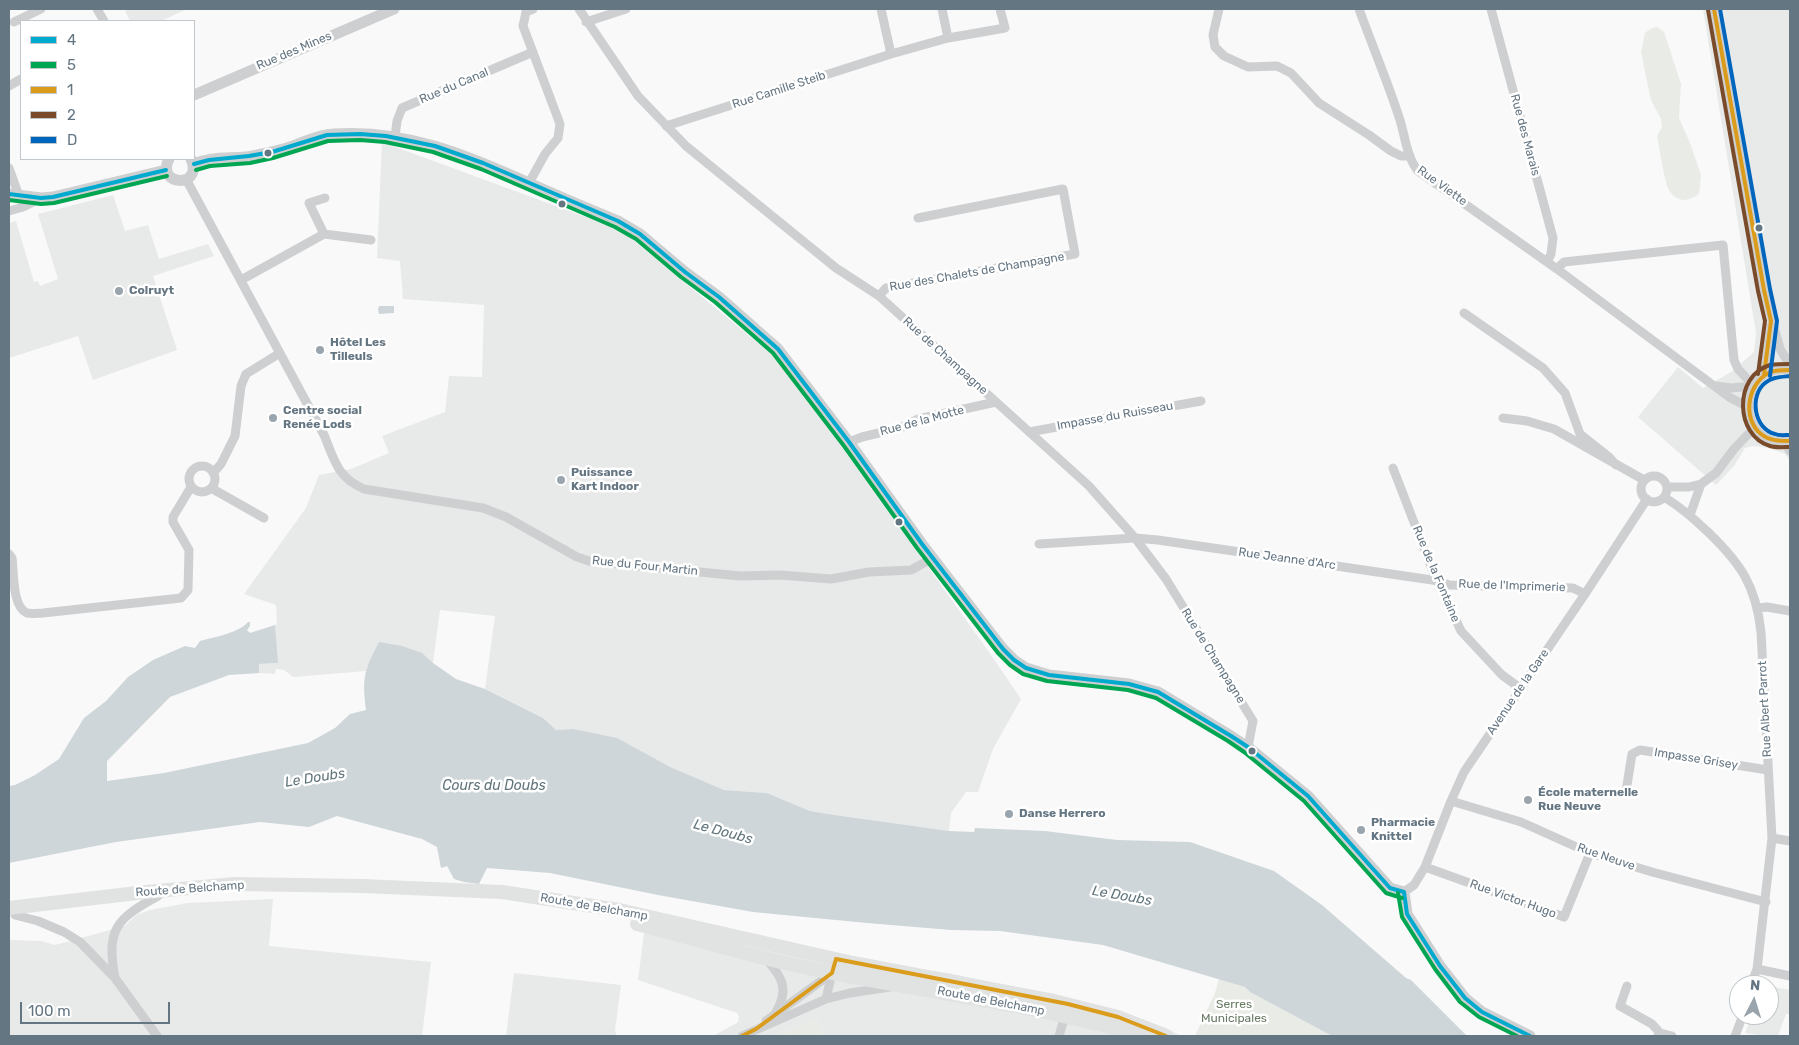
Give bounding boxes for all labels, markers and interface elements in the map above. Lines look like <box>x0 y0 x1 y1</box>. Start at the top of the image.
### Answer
legend <box>20 20 195 160</box>
street label: Rue des Mines <box>254 29 334 73</box>
text: 4 <box>67 31 76 49</box>
text: 5 <box>67 56 76 74</box>
street label: Rue du Canal <box>417 65 491 107</box>
street label: Rue Camille Steib <box>730 68 828 112</box>
text: 1 <box>67 81 73 99</box>
street label: Rue des Marais <box>1507 93 1543 177</box>
text: 2 <box>67 106 76 124</box>
text: D <box>67 131 77 149</box>
unlabelled marker <box>263 148 273 158</box>
street label: Rue Viette <box>1414 163 1470 209</box>
unlabelled marker <box>557 199 567 209</box>
unlabelled marker <box>1754 223 1764 233</box>
street label: Rue des Chalets de Champagne <box>888 250 1066 294</box>
place label: Colruyt <box>129 284 174 298</box>
marker: Colruyt <box>113 285 125 297</box>
street label: Rue de Champagne <box>900 314 990 398</box>
place label: Hôtel Les Tilleuls <box>330 336 386 364</box>
marker: Hôtel Les Tilleuls <box>314 344 326 356</box>
street label: Impasse du Ruisseau <box>1056 399 1174 433</box>
street label: Rue de la Motte <box>878 403 966 439</box>
place label: Centre social Renée Lods <box>283 404 362 432</box>
marker: Centre social Renée Lods <box>267 412 279 424</box>
place label: Puissance Kart Indoor <box>571 466 639 494</box>
marker: Puissance Kart Indoor <box>555 474 567 486</box>
unlabelled marker <box>894 517 904 527</box>
street label: Rue de la Fontaine <box>1409 524 1463 624</box>
street label: Rue Jeanne d'Arc <box>1237 545 1337 573</box>
street label: Rue du Four Martin <box>591 553 699 579</box>
street label: Rue de l'Imprimerie <box>1458 577 1566 595</box>
street label: Rue de Champagne <box>1178 606 1248 706</box>
street label: Avenue de la Gare <box>1484 646 1552 738</box>
street label: Rue Albert Parrot <box>1755 660 1775 758</box>
street label: Impasse Grisey <box>1653 745 1739 773</box>
unlabelled marker <box>1247 746 1257 756</box>
water label: Le Doubs <box>284 765 346 791</box>
water label: Cours du Doubs <box>442 778 546 794</box>
place label: École maternelle Rue Neuve <box>1538 786 1638 814</box>
marker: École maternelle Rue Neuve <box>1522 794 1534 806</box>
place label: Danse Herrero <box>1019 807 1105 821</box>
marker: Danse Herrero <box>1003 808 1015 820</box>
water label: Le Doubs <box>692 816 754 848</box>
place label: Pharmacie Knittel <box>1371 816 1435 844</box>
marker: Pharmacie Knittel <box>1355 824 1367 836</box>
street label: Rue Neuve <box>1575 840 1637 874</box>
street label: Rue Victor Hugo <box>1468 877 1558 921</box>
street label: Route de Belchamp <box>135 878 245 900</box>
water label: Le Doubs <box>1091 882 1153 910</box>
street label: Route de Belchamp <box>539 890 649 924</box>
north arrow <box>1729 975 1779 1025</box>
text: N <box>1749 977 1761 994</box>
street label: Route de Belchamp <box>936 984 1046 1018</box>
scale bar <box>22 992 172 1024</box>
park label: Serres Municipales <box>1201 998 1267 1026</box>
text: 100 m <box>28 1002 70 1020</box>

